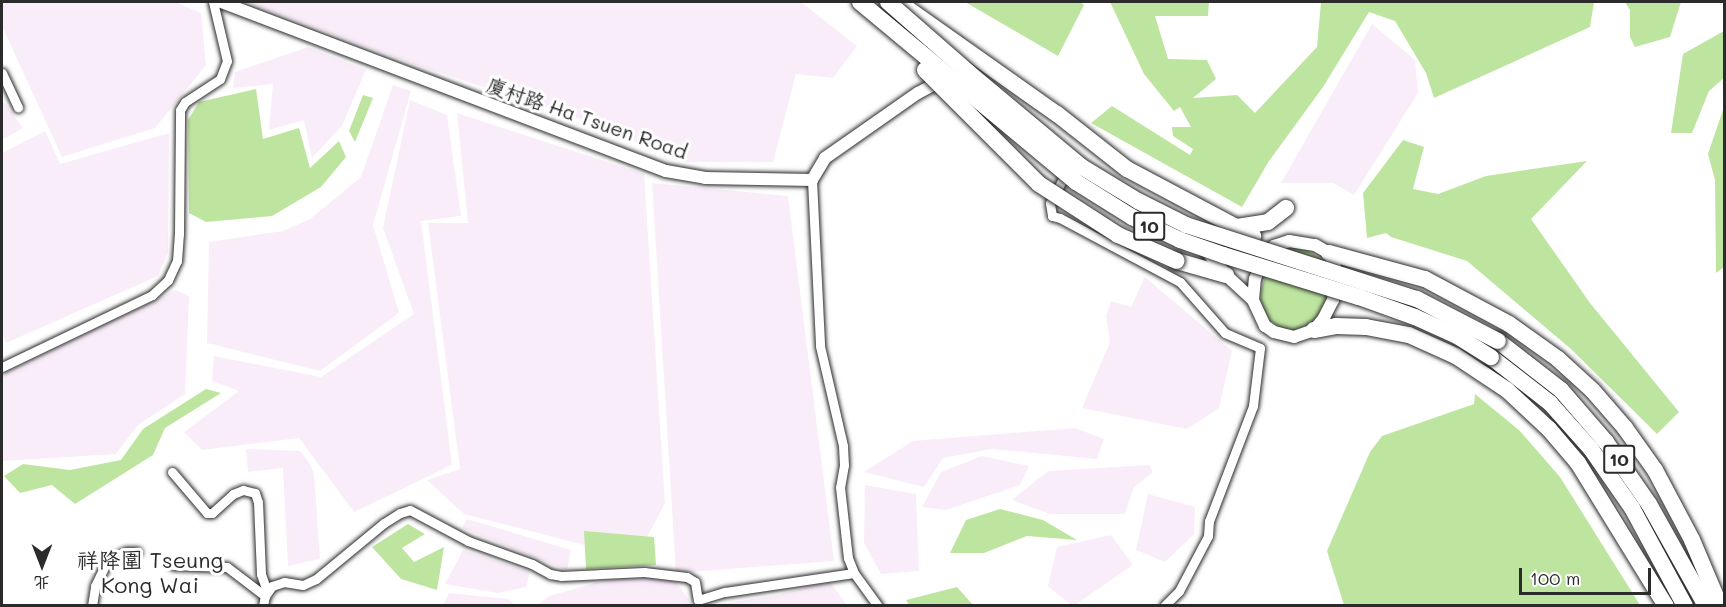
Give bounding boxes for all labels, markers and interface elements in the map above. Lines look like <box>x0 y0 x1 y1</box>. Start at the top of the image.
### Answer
street label: 廈村路 Ha Tsuen Road <box>483 72 691 164</box>
road number: 10 <box>1132 211 1166 241</box>
road number: 10 <box>1602 444 1636 474</box>
north arrow <box>12 535 72 595</box>
district label: 祥降圍 Tseung Kong Wai <box>77 546 223 598</box>
scale bar <box>1522 556 1654 594</box>
text: 100 m <box>1530 566 1580 590</box>
text: 北 <box>34 573 50 594</box>

